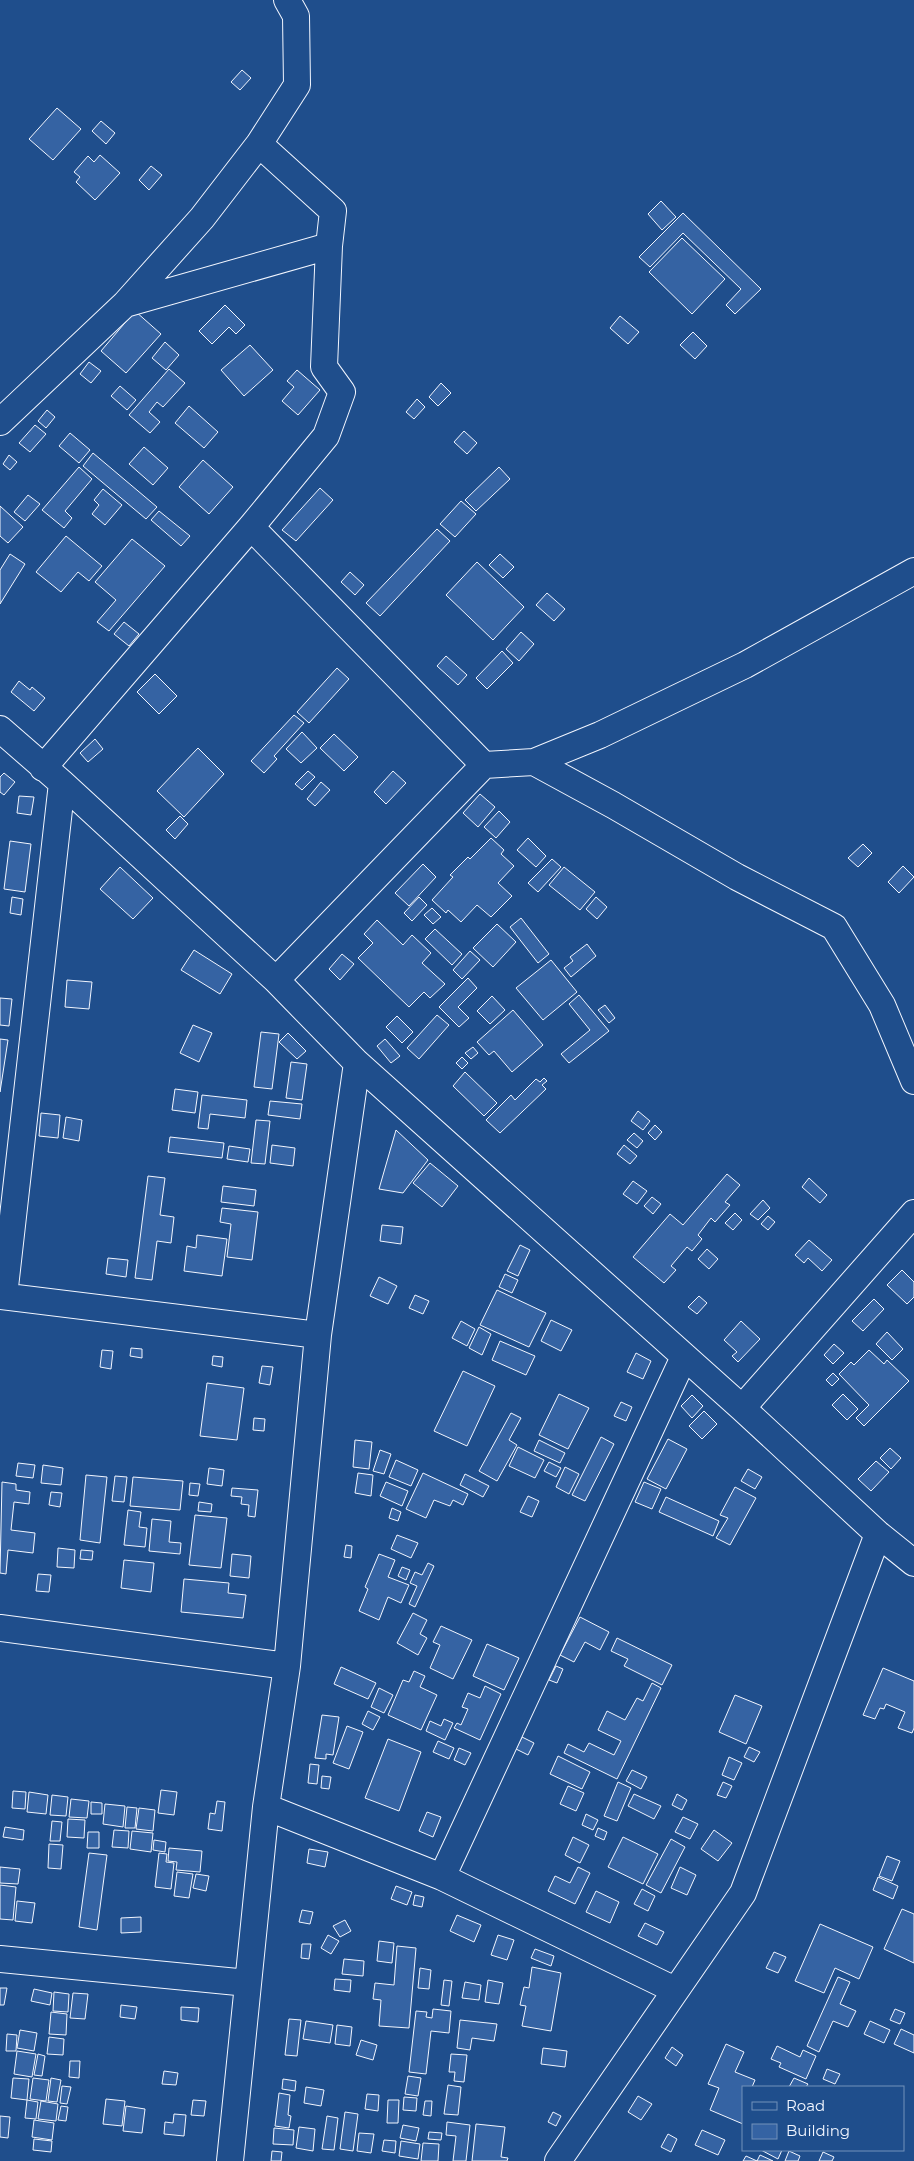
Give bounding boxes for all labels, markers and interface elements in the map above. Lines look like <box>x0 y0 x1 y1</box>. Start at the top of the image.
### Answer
legend <box>742 2086 904 2151</box>
text: Road <box>786 2096 825 2115</box>
text: Building <box>786 2121 850 2140</box>

